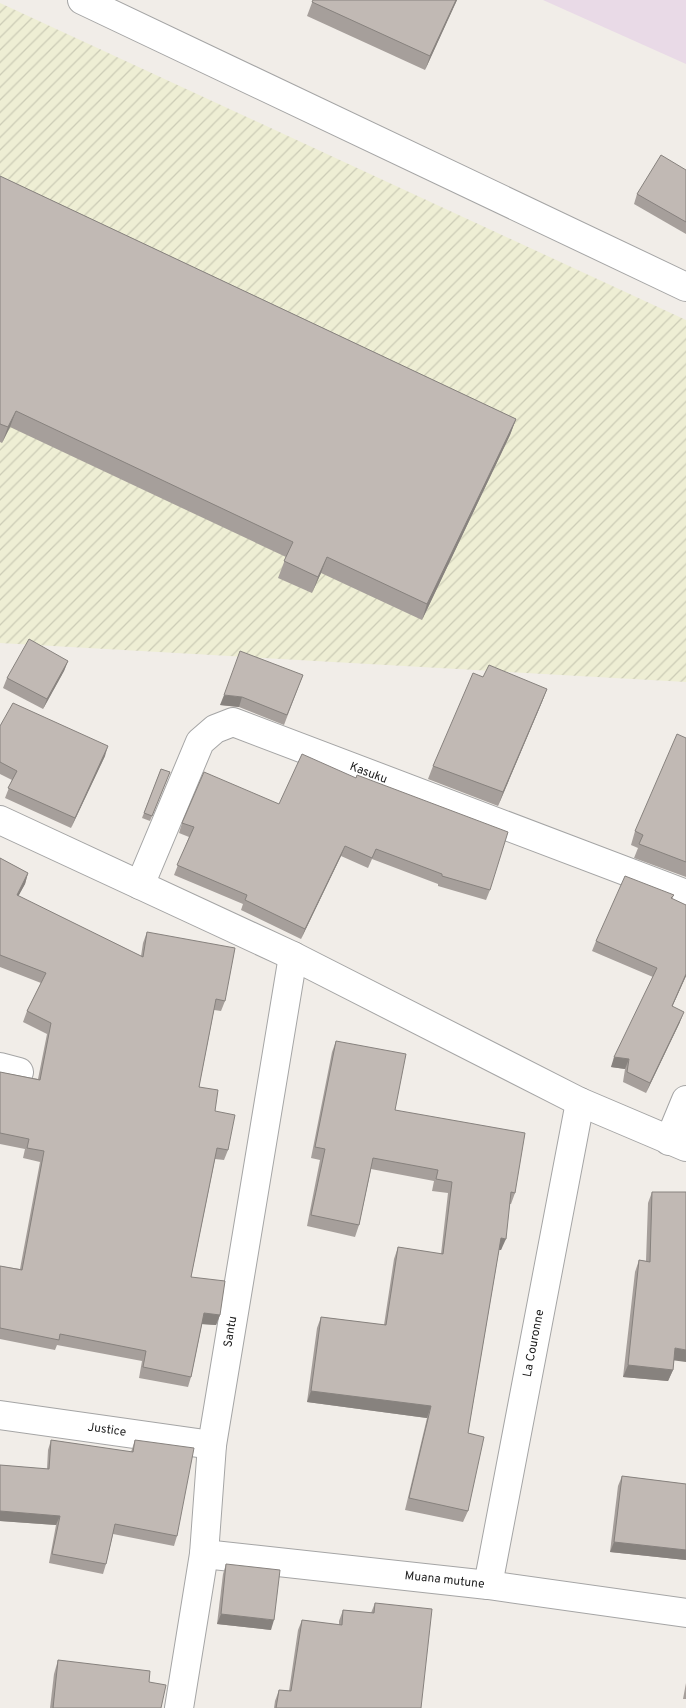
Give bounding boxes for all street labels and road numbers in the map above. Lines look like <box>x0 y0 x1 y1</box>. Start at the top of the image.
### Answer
street label: Kasuku <box>347 759 390 788</box>
street label: La Couronne <box>520 1308 548 1379</box>
street label: Santu <box>220 1315 241 1349</box>
street label: Justice <box>87 1419 127 1441</box>
street label: Muana mutune <box>404 1568 485 1593</box>

